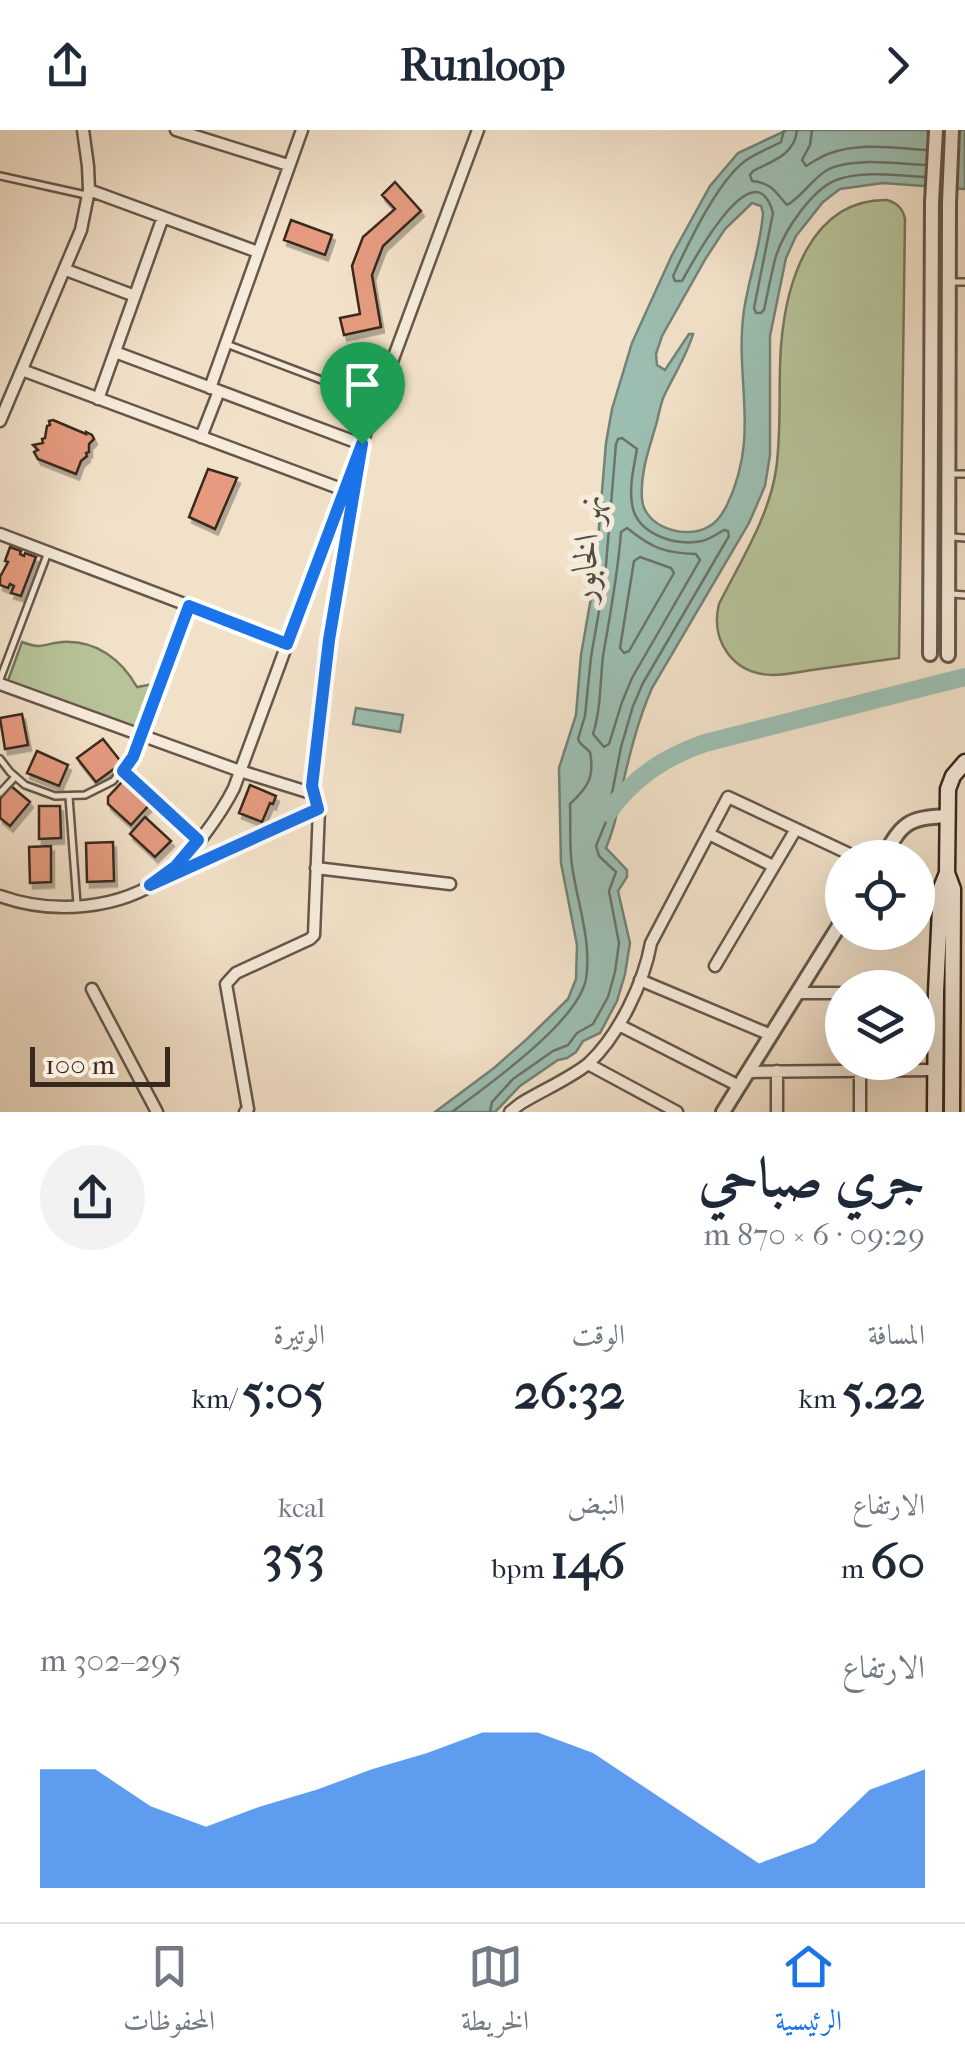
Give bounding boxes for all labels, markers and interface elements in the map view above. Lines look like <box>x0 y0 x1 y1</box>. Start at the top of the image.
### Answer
icon: share <box>40 38 95 93</box>
icon: forward <box>870 38 925 93</box>
text: Runloop <box>400 39 565 92</box>
pin <box>320 342 405 445</box>
icon: arrive <box>335 357 390 412</box>
water label: نهر الخابور <box>562 492 612 606</box>
map controls <box>825 840 935 1080</box>
button: locate <box>825 840 935 950</box>
button: layers <box>825 970 935 1080</box>
scale bar <box>30 1042 170 1086</box>
text: 100 m <box>45 1048 115 1081</box>
button: share <box>40 1145 145 1250</box>
text: جري صباحي <box>698 1146 925 1210</box>
text: 09:29 · 6 × 870 m <box>703 1216 925 1253</box>
text: الوتيرة <box>273 1318 325 1351</box>
text: الوقت <box>571 1318 625 1351</box>
text: المسافة <box>868 1318 925 1351</box>
text: 5:05 <box>242 1362 325 1421</box>
text: 26:32 <box>514 1362 625 1421</box>
text: 5.22 <box>842 1362 925 1421</box>
text: /km <box>192 1382 242 1415</box>
text: km <box>799 1382 842 1415</box>
text: النبض <box>567 1488 625 1521</box>
text: الارتفاع <box>852 1488 925 1521</box>
text: kcal <box>278 1491 325 1524</box>
text: 353 <box>262 1524 325 1583</box>
text: 146 <box>551 1532 625 1591</box>
text: 60 <box>870 1532 925 1591</box>
text: bpm <box>492 1552 551 1585</box>
text: m <box>841 1552 870 1585</box>
text: 295–302 m <box>40 1642 182 1679</box>
text: الارتفاع <box>842 1649 925 1686</box>
tab: المحفوظات <box>123 1939 215 2048</box>
tab: الخريطة <box>461 1939 529 2048</box>
tab: الرئيسية <box>775 1939 842 2048</box>

